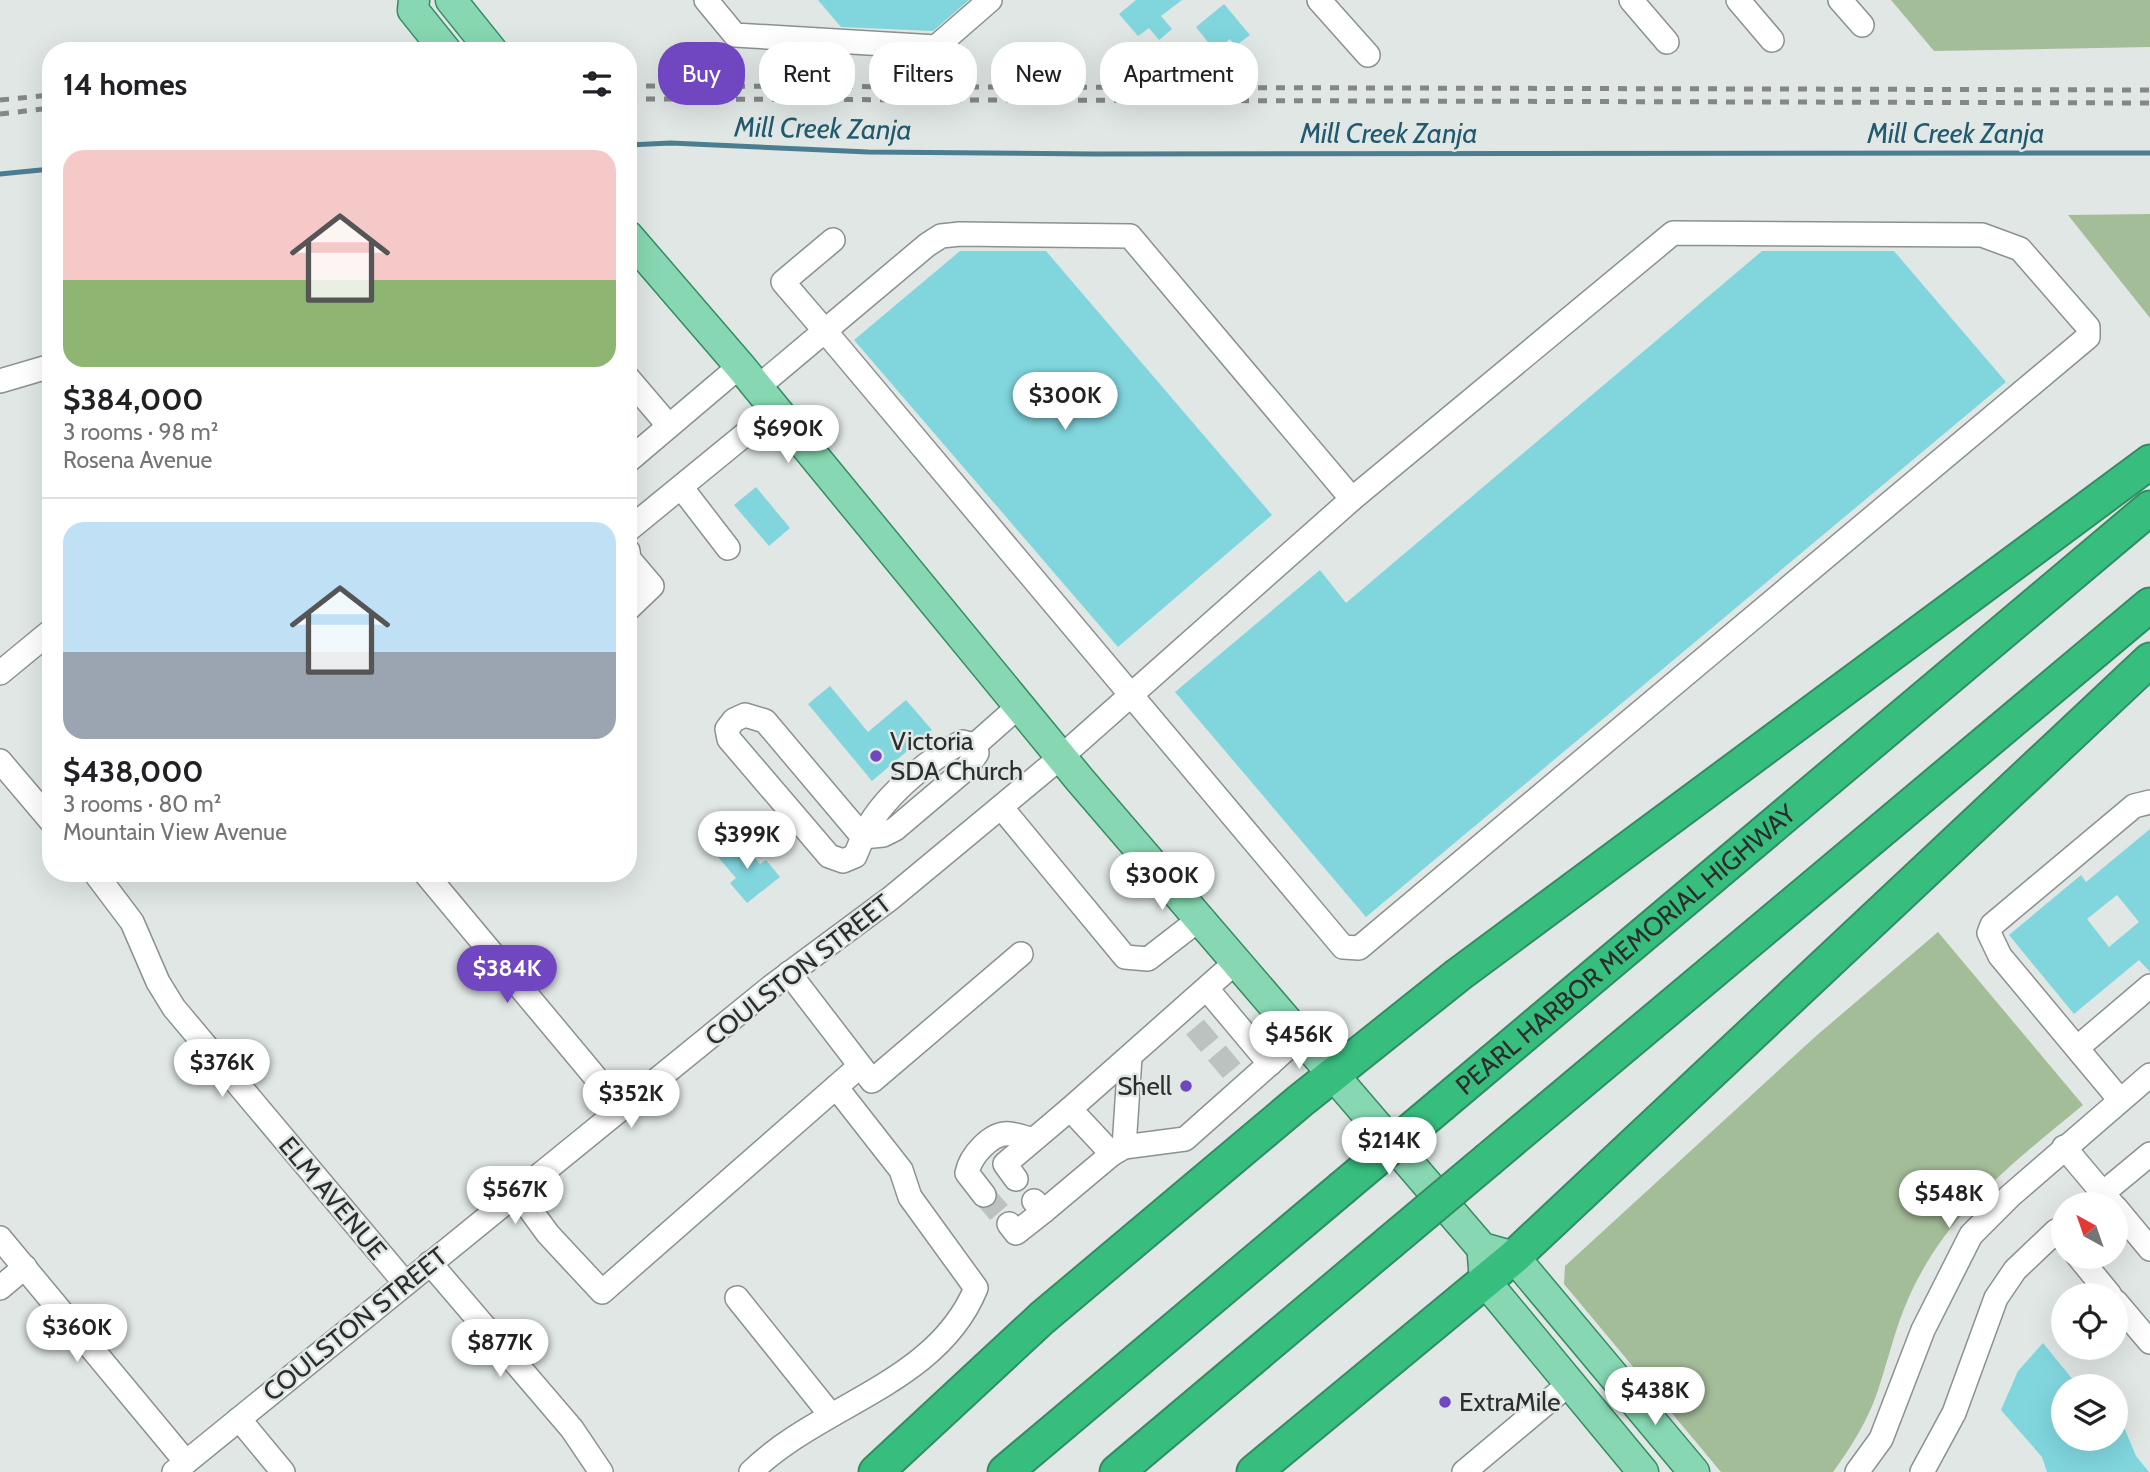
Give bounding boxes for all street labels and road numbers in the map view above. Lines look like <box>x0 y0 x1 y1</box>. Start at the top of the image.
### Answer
street label: PEARL HARBOR MEMORIAL HIGHWAY <box>1449 797 1802 1102</box>
street label: COULSTON STREET <box>699 887 898 1053</box>
street label: ELM AVENUE <box>272 1130 394 1266</box>
street label: COULSTON STREET <box>257 1240 454 1408</box>

